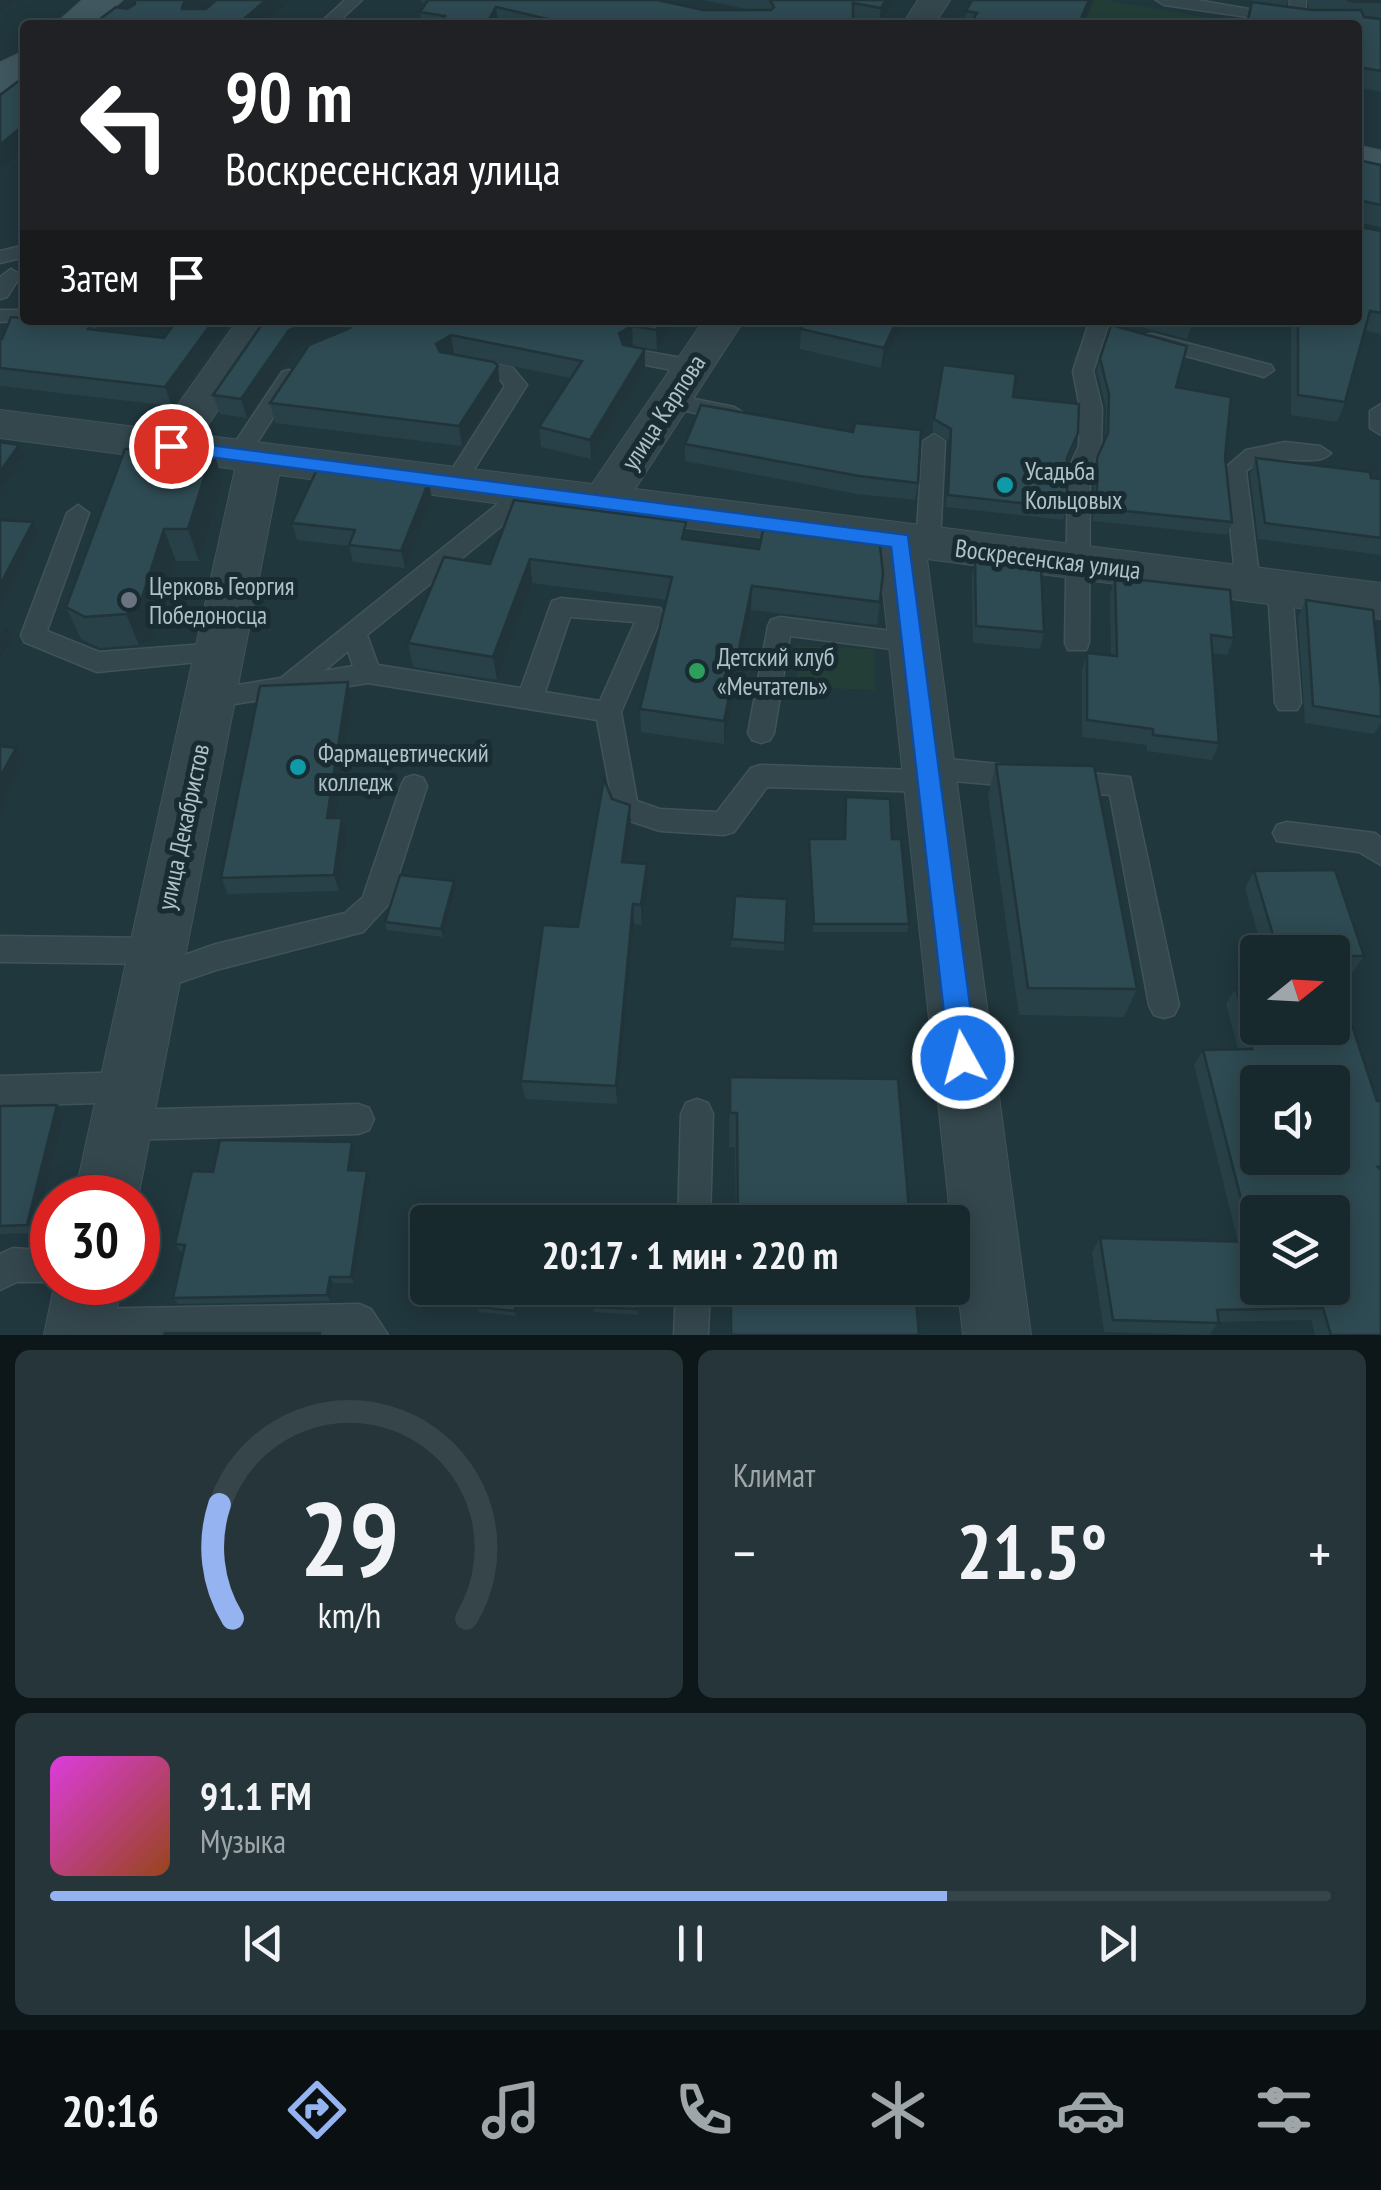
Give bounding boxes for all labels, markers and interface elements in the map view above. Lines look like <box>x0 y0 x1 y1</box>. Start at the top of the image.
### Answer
text: 90 m <box>225 51 353 141</box>
icon: left <box>60 60 190 190</box>
text: Воскресенская улица <box>225 139 561 197</box>
icon: arrive <box>159 250 214 305</box>
text: Затем <box>60 253 139 302</box>
street label: улица Карпова <box>614 348 712 476</box>
pin <box>129 404 214 489</box>
icon: arrive <box>144 419 199 474</box>
place label: Усадьба Кольцовых <box>1025 455 1122 516</box>
marker: Усадьба Кольцовых <box>994 474 1016 496</box>
street label: Воскресенская улица <box>953 532 1143 586</box>
place label: Церковь Георгия Победоносца <box>149 570 294 631</box>
marker: Церковь Георгия Победоносца <box>118 589 140 611</box>
place label: Детский клуб «Мечтатель» <box>717 641 834 702</box>
marker: Детский клуб «Мечтатель» <box>686 660 708 682</box>
place label: Фармацевтический колледж <box>318 737 489 798</box>
street label: улица Декабристов <box>150 741 216 913</box>
marker: Фармацевтический колледж <box>287 756 309 778</box>
north arrow <box>1240 935 1350 1045</box>
map controls <box>1240 935 1350 1305</box>
position arrow <box>911 1006 1015 1110</box>
button: sound <box>1240 1065 1350 1175</box>
speed limit sign: 30 <box>30 1175 160 1305</box>
button: layers <box>1240 1195 1350 1305</box>
text: 20:17 · 1 мин · 220 m <box>542 1230 838 1279</box>
text: Климат <box>733 1454 815 1496</box>
text: 29 <box>299 1470 399 1605</box>
text: 21.5° <box>957 1503 1107 1600</box>
text: − <box>733 1517 756 1588</box>
text: + <box>1308 1517 1331 1588</box>
text: km/h <box>317 1592 381 1638</box>
text: 91.1 FM <box>200 1771 312 1820</box>
text: Музыка <box>200 1820 286 1862</box>
icon: previous <box>236 1916 291 1971</box>
icon: pause <box>663 1916 718 1971</box>
icon: next <box>1090 1916 1145 1971</box>
icon: directions <box>282 2075 352 2145</box>
icon: music <box>476 2075 546 2145</box>
icon: phone <box>669 2075 739 2145</box>
icon: climate <box>863 2075 933 2145</box>
icon: car <box>1056 2075 1126 2145</box>
icon: filters <box>1249 2075 1319 2145</box>
text: 20:16 <box>62 2081 159 2139</box>

